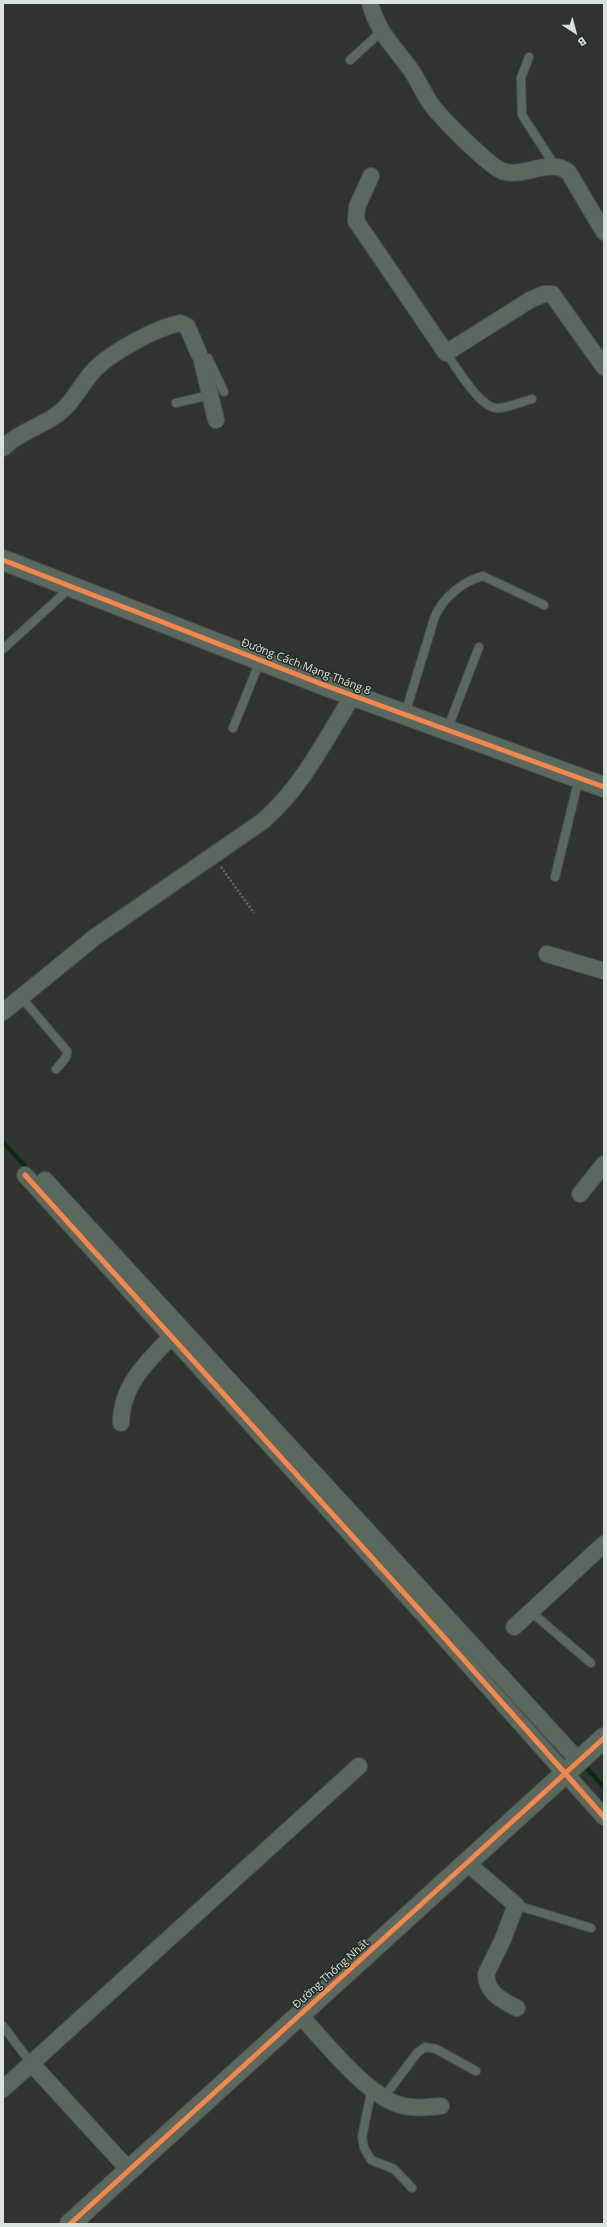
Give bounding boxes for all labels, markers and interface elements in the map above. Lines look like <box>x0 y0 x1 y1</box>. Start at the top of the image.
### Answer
north arrow <box>555 12 595 52</box>
text: B <box>575 34 590 50</box>
street label: Đường Cách Mạng Tháng 8 <box>239 636 373 698</box>
street label: Đường Thống Nhất <box>290 1936 372 2012</box>

